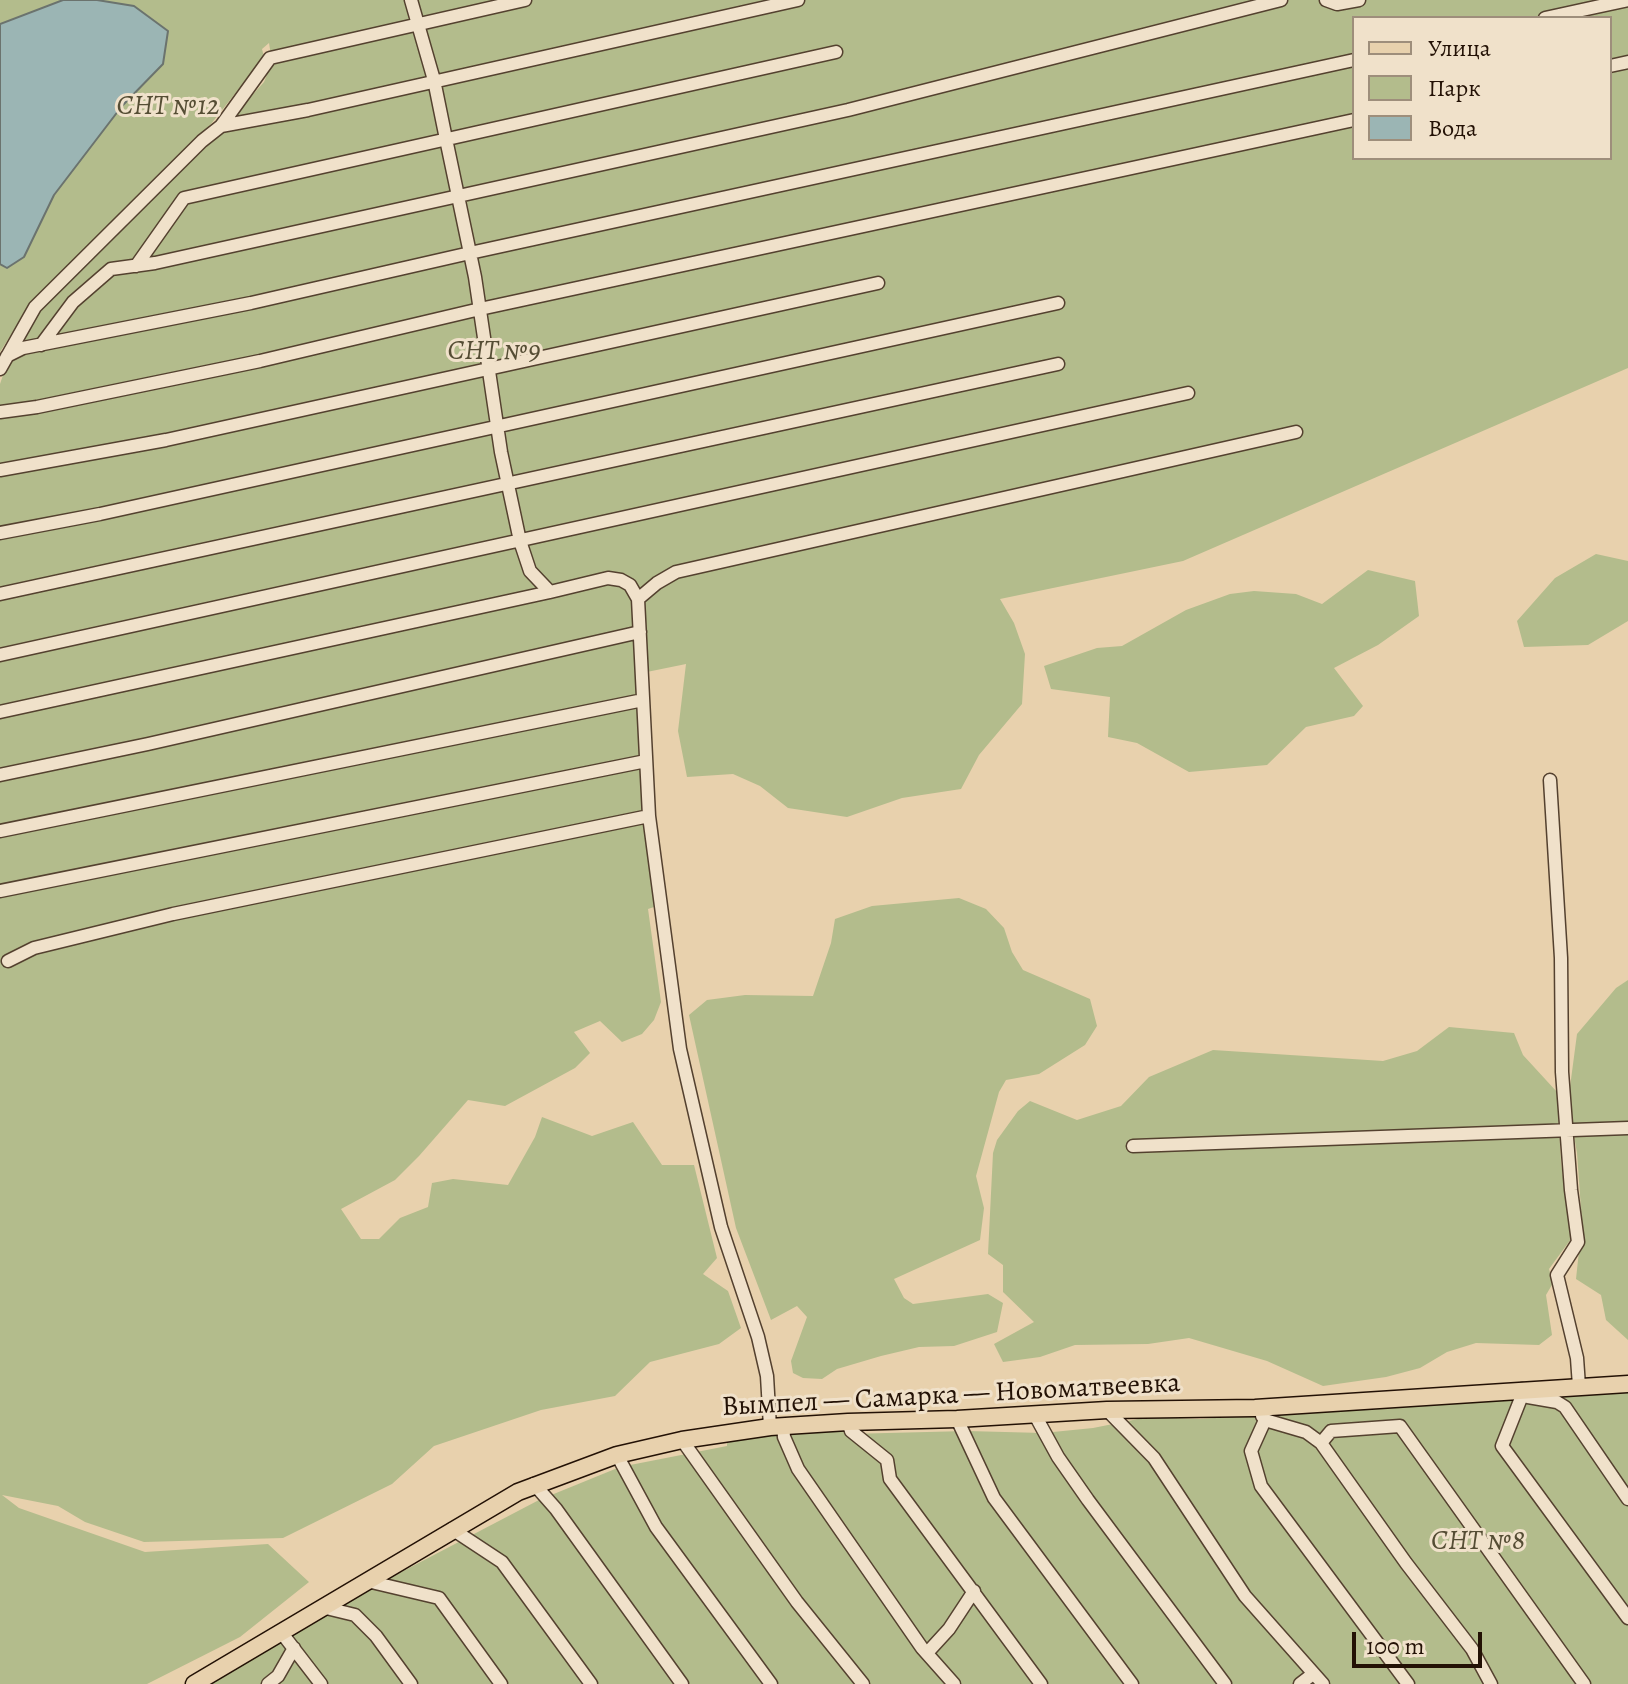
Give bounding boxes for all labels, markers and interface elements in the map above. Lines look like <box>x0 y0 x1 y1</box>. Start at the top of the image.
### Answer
legend <box>1352 16 1612 160</box>
text: Улица <box>1428 32 1491 64</box>
text: Парк <box>1428 72 1481 104</box>
park label: СНТ №12 <box>116 90 220 124</box>
text: Вода <box>1428 112 1477 144</box>
park label: СНТ №9 <box>447 335 541 369</box>
street label: Вымпел — Самарка — Новоматвеевка <box>721 1367 1181 1425</box>
park label: СНТ №8 <box>1431 1525 1525 1559</box>
scale bar <box>1356 1616 1486 1666</box>
text: 100 m <box>1366 1630 1425 1662</box>

